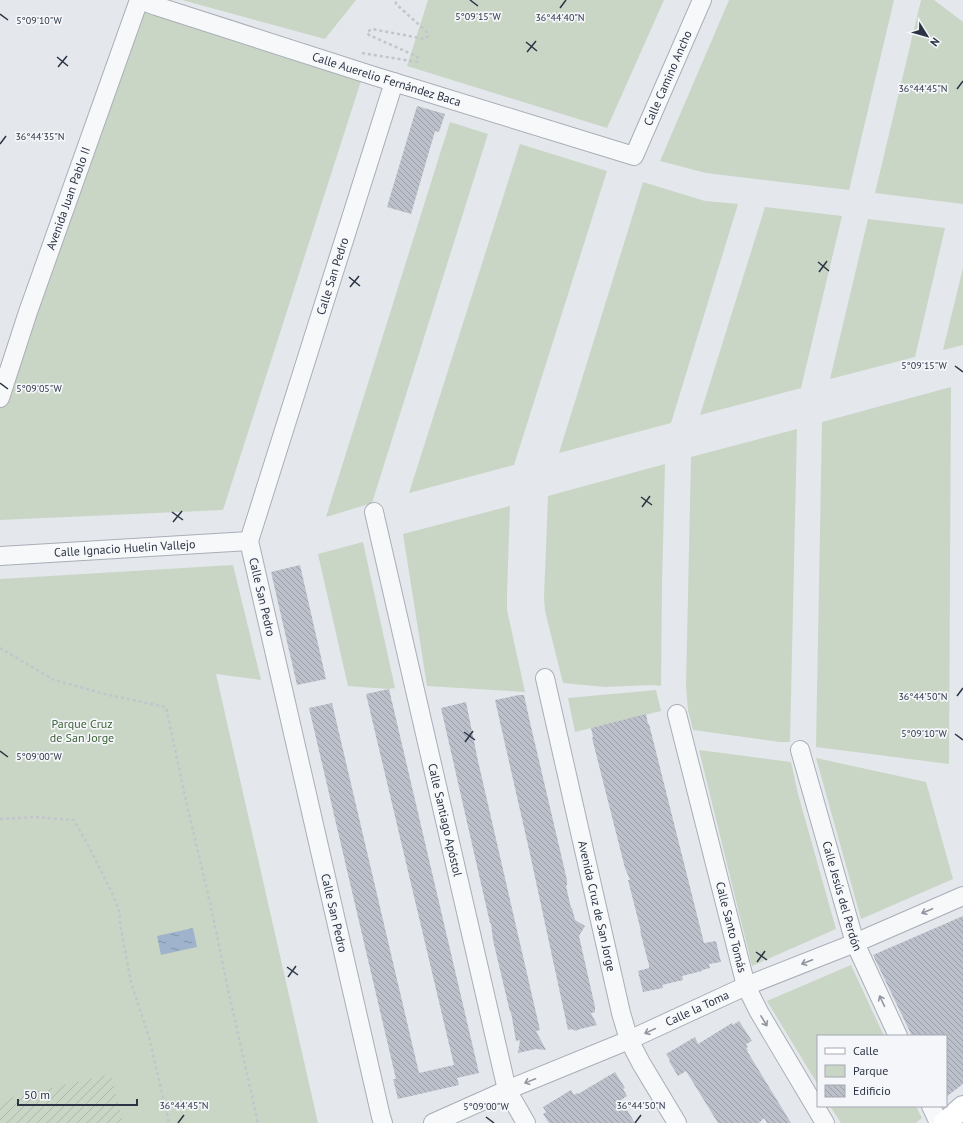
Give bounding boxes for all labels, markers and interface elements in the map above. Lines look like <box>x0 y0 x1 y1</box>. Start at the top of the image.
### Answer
text: 5°09'15"W <box>455 10 502 23</box>
text: 36°44'40"N <box>535 11 585 24</box>
text: 5°09'10"W <box>16 14 63 27</box>
north arrow <box>907 16 947 56</box>
street label: Calle Camino Ancho <box>640 28 695 128</box>
text: N <box>927 35 943 49</box>
street label: Calle Auerelio Fernández Baca <box>310 49 463 109</box>
text: 36°44'45"N <box>898 82 948 95</box>
text: 36°44'35"N <box>15 130 65 143</box>
street label: Avenida Juan Pablo II <box>43 145 93 252</box>
street label: Calle San Pedro <box>313 235 351 317</box>
text: 5°09'15"W <box>901 359 948 372</box>
text: 5°09'05"W <box>16 382 63 395</box>
street label: Calle Ignacio Huelin Vallejo <box>54 536 196 560</box>
street label: Calle San Pedro <box>246 556 279 638</box>
text: 36°44'50"N <box>898 690 948 703</box>
park label: Parque Cruz de San Jorge <box>50 716 114 745</box>
text: 5°09'10"W <box>901 727 948 740</box>
text: 5°09'00"W <box>16 750 63 763</box>
street label: Calle Santiago Apóstol <box>425 762 466 878</box>
street label: Avenida Cruz de San Jorge <box>575 839 619 973</box>
street label: Calle Jesús del Perdón <box>819 839 866 953</box>
street label: Calle San Pedro <box>318 872 351 954</box>
street label: Calle Santo Tomás <box>713 880 750 974</box>
one-way arrow <box>922 908 934 916</box>
one-way arrow <box>802 958 814 966</box>
street label: Calle la Toma <box>663 987 731 1029</box>
one-way arrow <box>878 995 885 1007</box>
one-way arrow <box>760 1015 768 1027</box>
one-way arrow <box>644 1028 656 1035</box>
legend <box>817 1035 947 1107</box>
text: Calle <box>853 1043 879 1058</box>
text: Parque <box>853 1063 888 1078</box>
one-way arrow <box>524 1077 536 1085</box>
scale bar <box>18 1081 137 1107</box>
text: Edificio <box>853 1083 891 1098</box>
text: 50 m <box>24 1087 50 1102</box>
text: 36°44'45"N <box>159 1099 209 1112</box>
text: 36°44'50"N <box>616 1099 666 1112</box>
text: 5°09'00"W <box>463 1100 510 1113</box>

